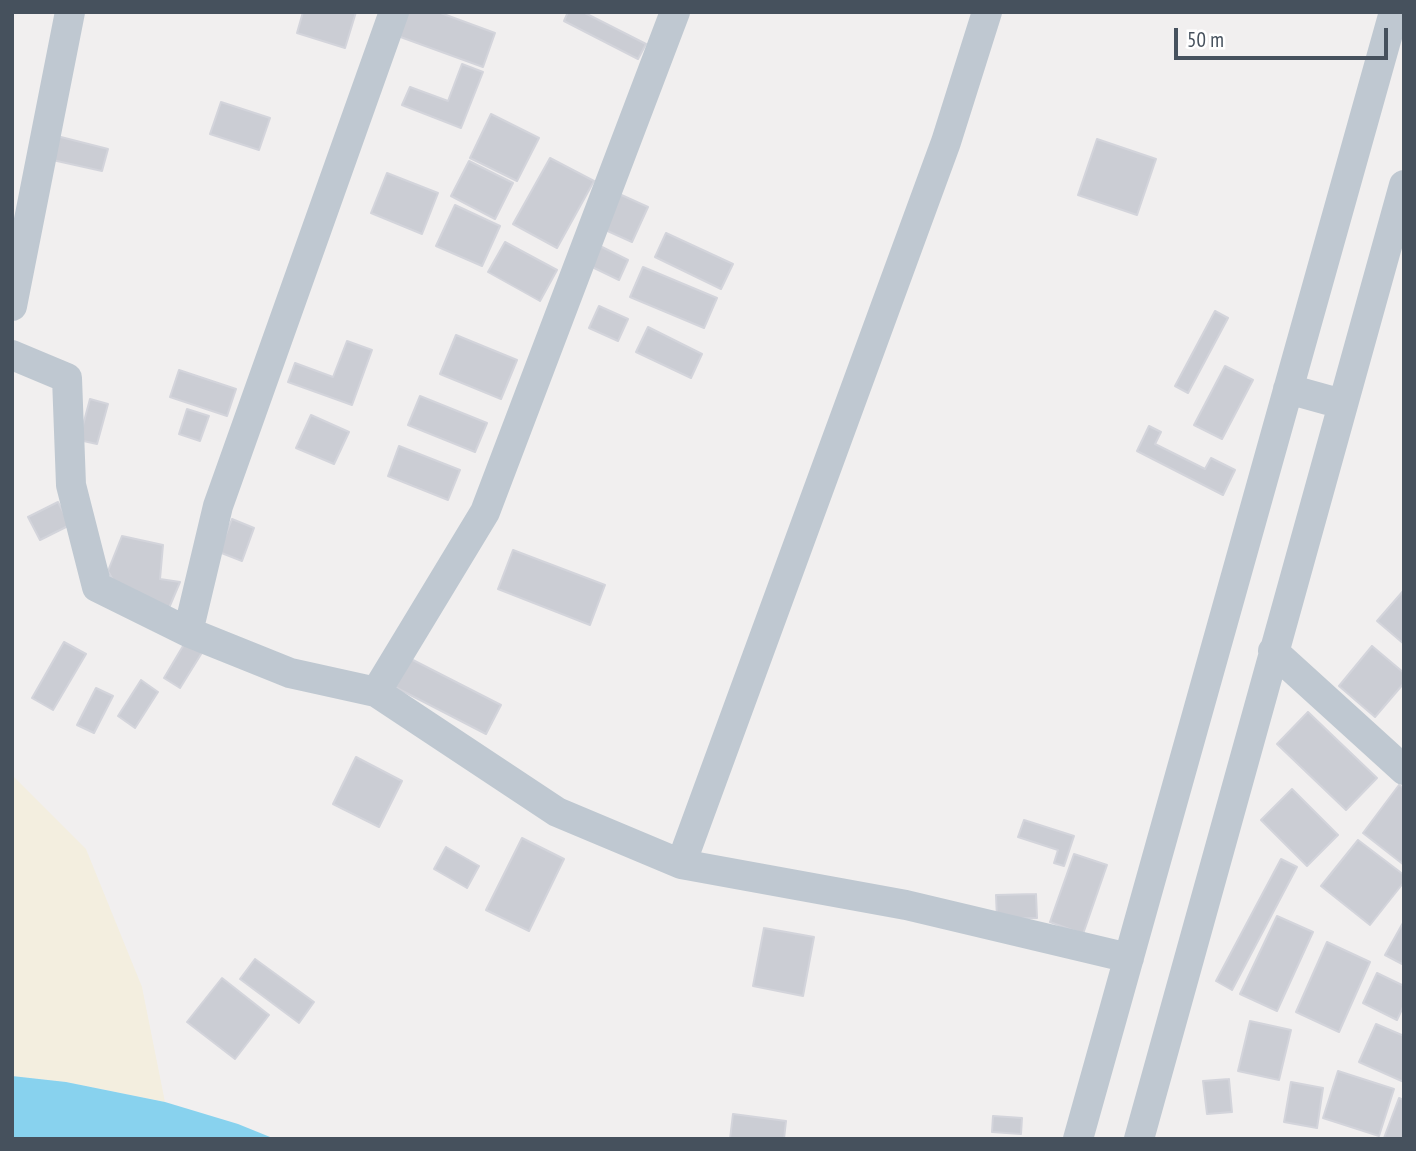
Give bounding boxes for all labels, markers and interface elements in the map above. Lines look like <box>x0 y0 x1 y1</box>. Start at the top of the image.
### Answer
scale bar <box>1178 14 1392 58</box>
text: 50 m <box>1187 26 1224 53</box>

